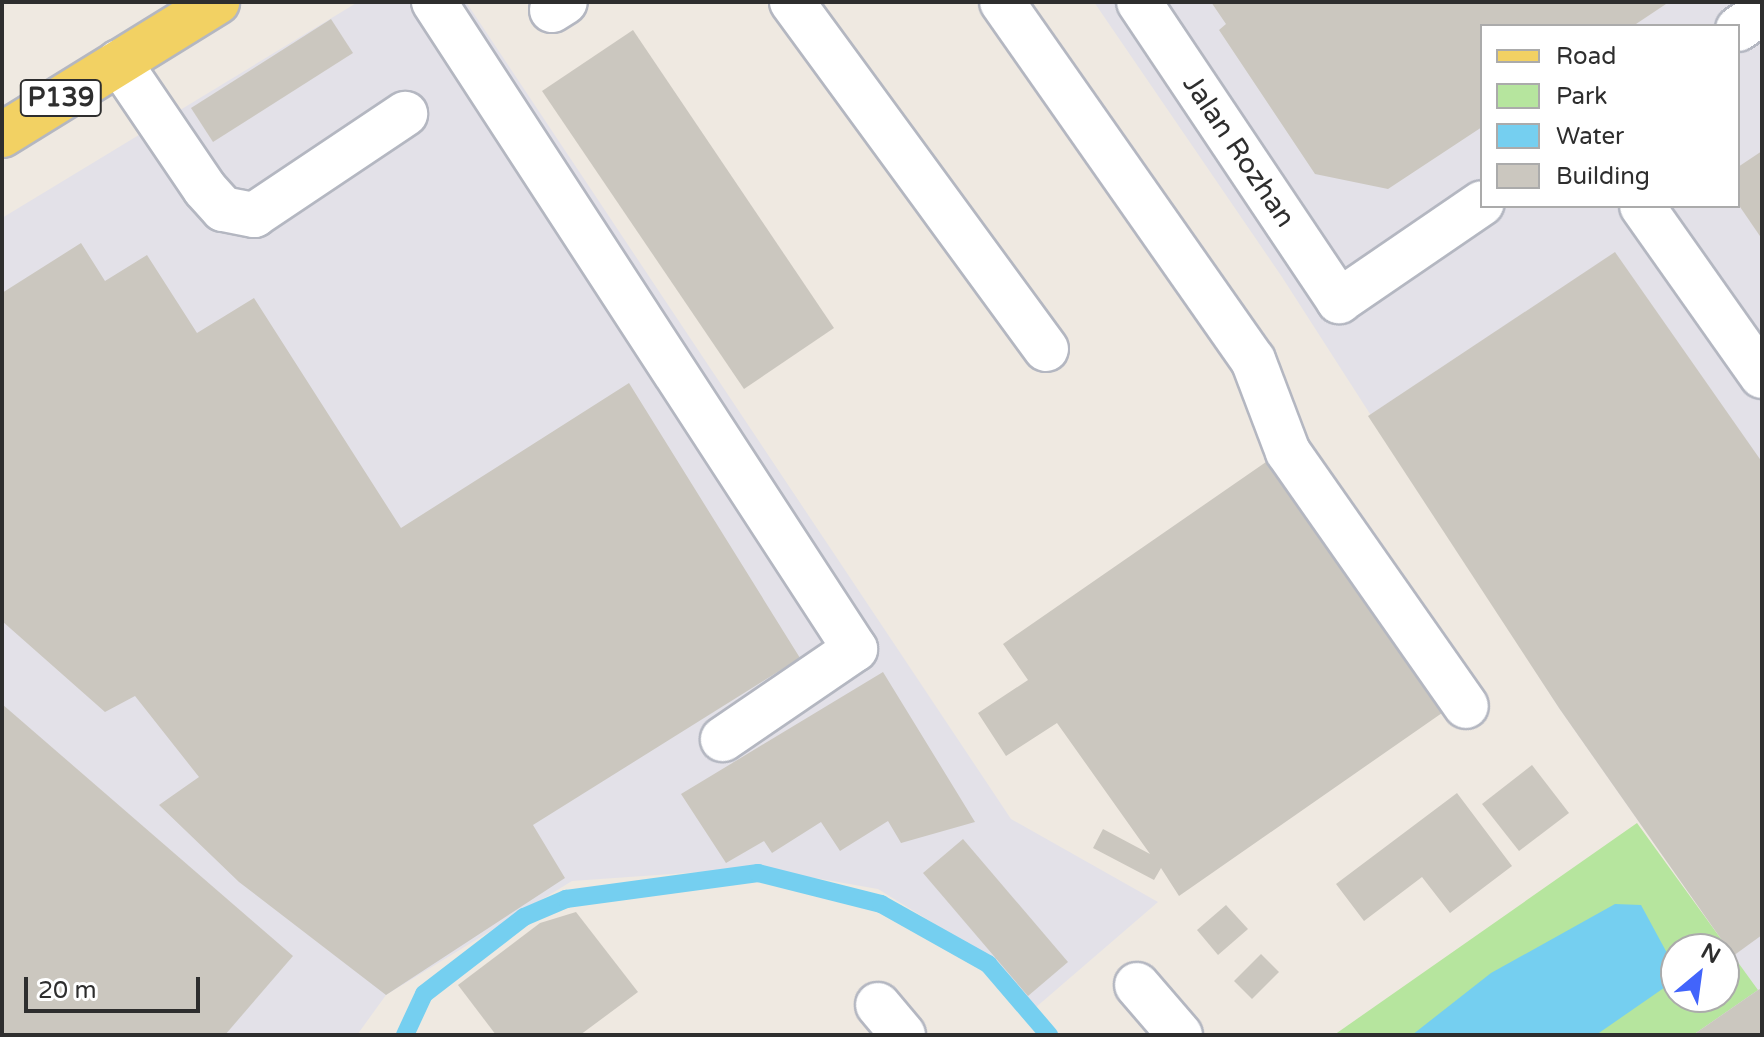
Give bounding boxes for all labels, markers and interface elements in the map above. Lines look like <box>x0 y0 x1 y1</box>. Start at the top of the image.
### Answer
legend <box>1480 24 1740 208</box>
text: Road <box>1556 42 1616 71</box>
street label: Jalan Rozhan <box>1176 68 1302 234</box>
road number: P139 <box>19 76 103 120</box>
text: Park <box>1556 82 1607 111</box>
text: Water <box>1556 122 1624 151</box>
text: Building <box>1556 162 1650 191</box>
north arrow <box>1660 933 1740 1013</box>
text: N <box>1697 938 1725 969</box>
scale bar <box>28 961 204 1011</box>
text: 20 m <box>38 976 96 1005</box>

